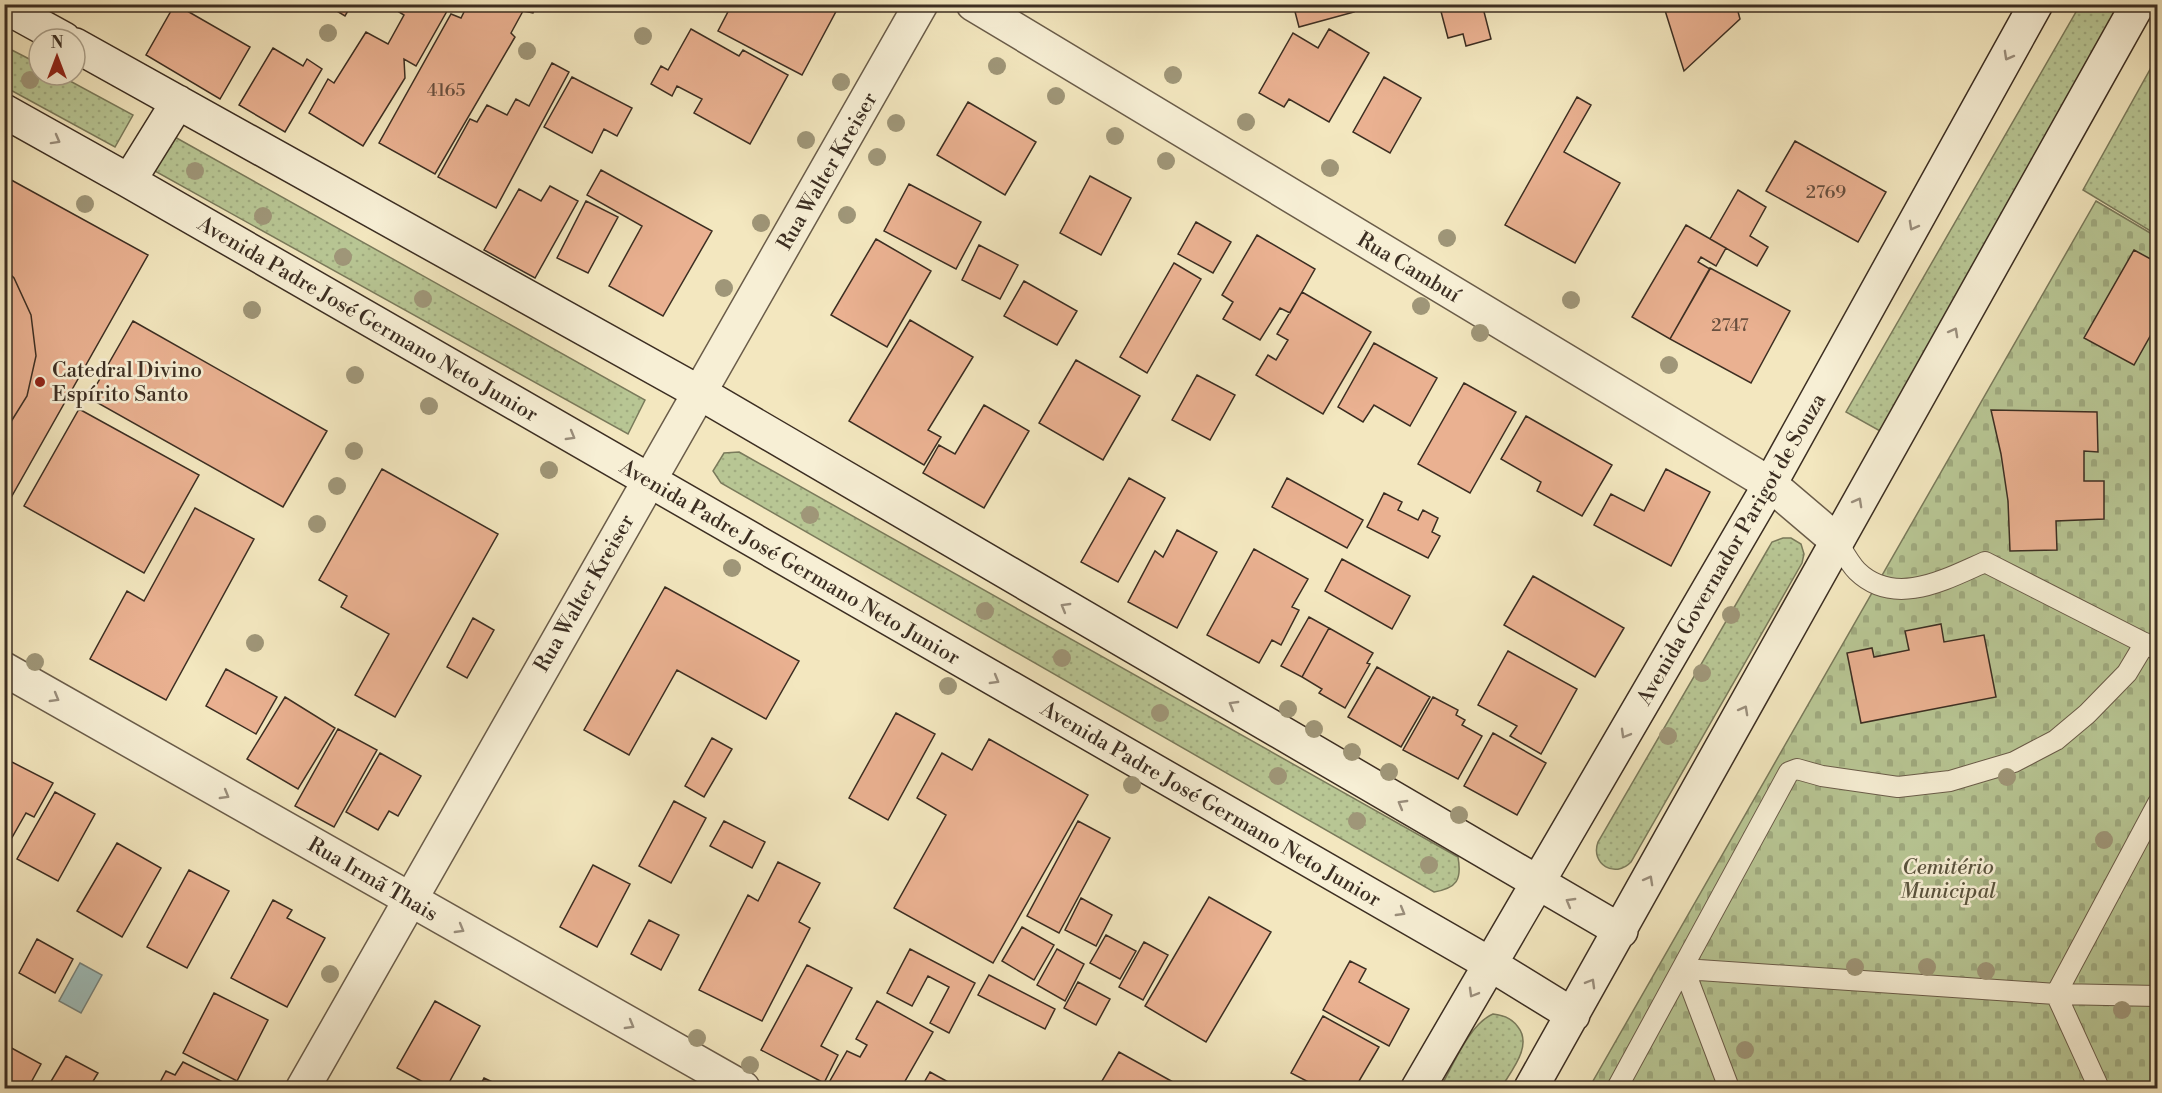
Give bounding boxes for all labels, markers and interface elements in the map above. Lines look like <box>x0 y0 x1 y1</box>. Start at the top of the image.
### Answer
north arrow <box>27 27 87 87</box>
text: N <box>51 33 64 53</box>
one-way arrow <box>2004 49 2015 60</box>
house number: 4165 <box>427 79 465 102</box>
street label: Rua Walter Kreiser <box>772 88 884 255</box>
one-way arrow <box>49 133 60 144</box>
house number: 2769 <box>1806 181 1846 204</box>
street label: Avenida Padre José Germano Neto Junior <box>192 211 542 428</box>
one-way arrow <box>1909 220 1920 230</box>
street label: Rua Cambuí <box>1352 227 1466 309</box>
house number: 2747 <box>1711 314 1749 337</box>
one-way arrow <box>1946 328 1958 338</box>
place label: Catedral Divino Espírito Santo <box>52 358 202 408</box>
marker: Catedral Divino Espírito Santo <box>33 375 47 389</box>
street label: Avenida Governador Parigot de Souza <box>1631 389 1832 711</box>
one-way arrow <box>564 429 575 440</box>
street label: Avenida Padre José Germano Neto Junior <box>614 454 964 671</box>
one-way arrow <box>1851 498 1862 509</box>
street label: Rua Walter Kreiser <box>529 510 641 677</box>
one-way arrow <box>1061 602 1071 614</box>
one-way arrow <box>988 672 999 684</box>
one-way arrow <box>49 691 59 702</box>
street label: Avenida Padre José Germano Neto Junior <box>1035 696 1385 913</box>
one-way arrow <box>1229 701 1239 713</box>
one-way arrow <box>1737 706 1748 716</box>
one-way arrow <box>1621 728 1632 739</box>
one-way arrow <box>219 787 229 799</box>
one-way arrow <box>1398 799 1408 811</box>
street label: Rua Irmã Thais <box>303 832 442 928</box>
park label: Cemitério Municipal <box>1900 855 1996 905</box>
one-way arrow <box>1642 876 1653 887</box>
one-way arrow <box>1566 898 1576 909</box>
one-way arrow <box>1394 905 1405 917</box>
one-way arrow <box>454 921 465 933</box>
one-way arrow <box>1584 979 1596 989</box>
one-way arrow <box>1469 987 1480 997</box>
one-way arrow <box>624 1018 634 1029</box>

